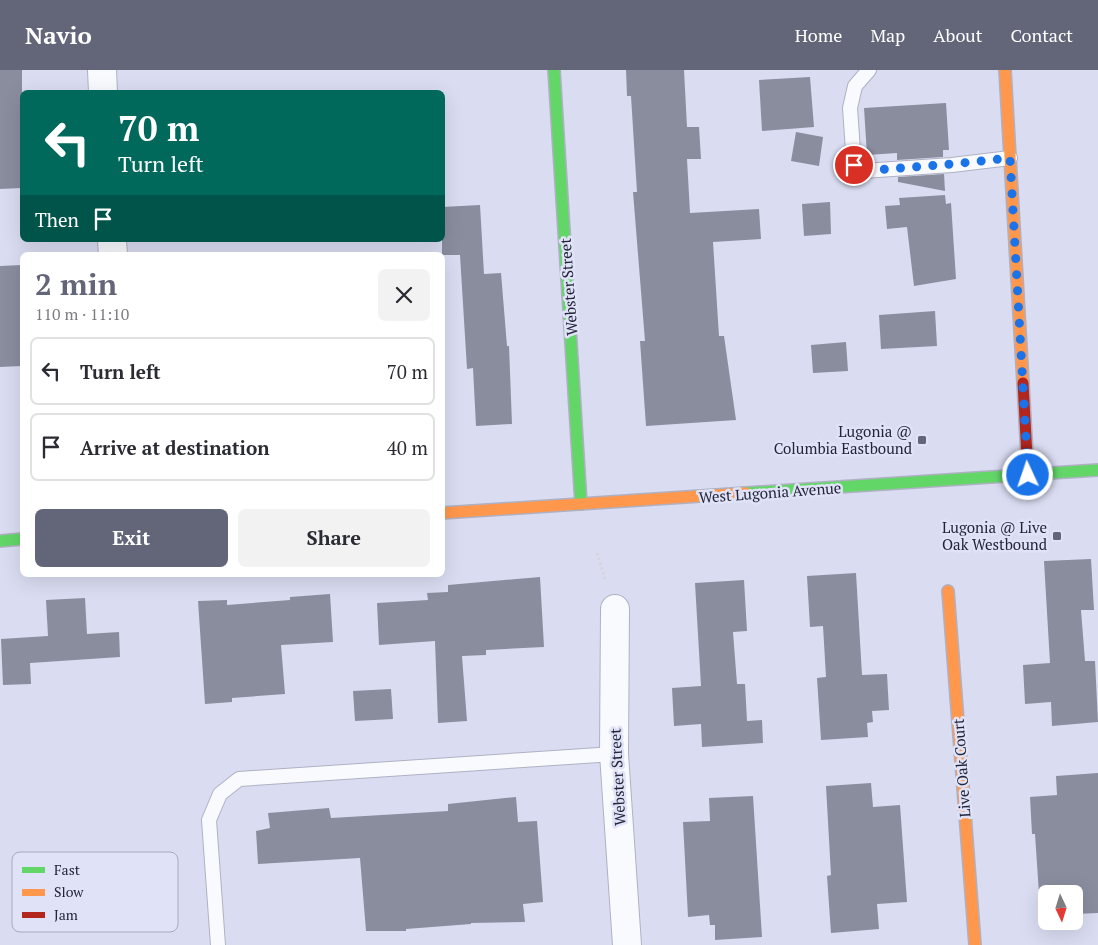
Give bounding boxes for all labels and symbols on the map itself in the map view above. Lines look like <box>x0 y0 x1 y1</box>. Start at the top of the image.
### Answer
pin <box>833 144 875 186</box>
street label: Webster Street <box>555 237 581 336</box>
place label: Lugonia @ Columbia Eastbound <box>774 421 912 458</box>
marker: Lugonia @ Columbia Eastbound <box>916 434 928 446</box>
position arrow <box>1001 448 1053 500</box>
street label: West Lugonia Avenue <box>698 477 842 507</box>
place label: Lugonia @ Live Oak Westbound <box>942 517 1047 554</box>
marker: Lugonia @ Live Oak Westbound <box>1051 530 1063 542</box>
street label: Live Oak Court <box>948 718 974 818</box>
street label: Webster Street <box>604 727 630 826</box>
legend <box>12 852 178 932</box>
text: Fast <box>54 860 81 879</box>
text: Slow <box>54 882 84 901</box>
north arrow <box>1038 885 1082 930</box>
text: Jam <box>54 905 78 924</box>

